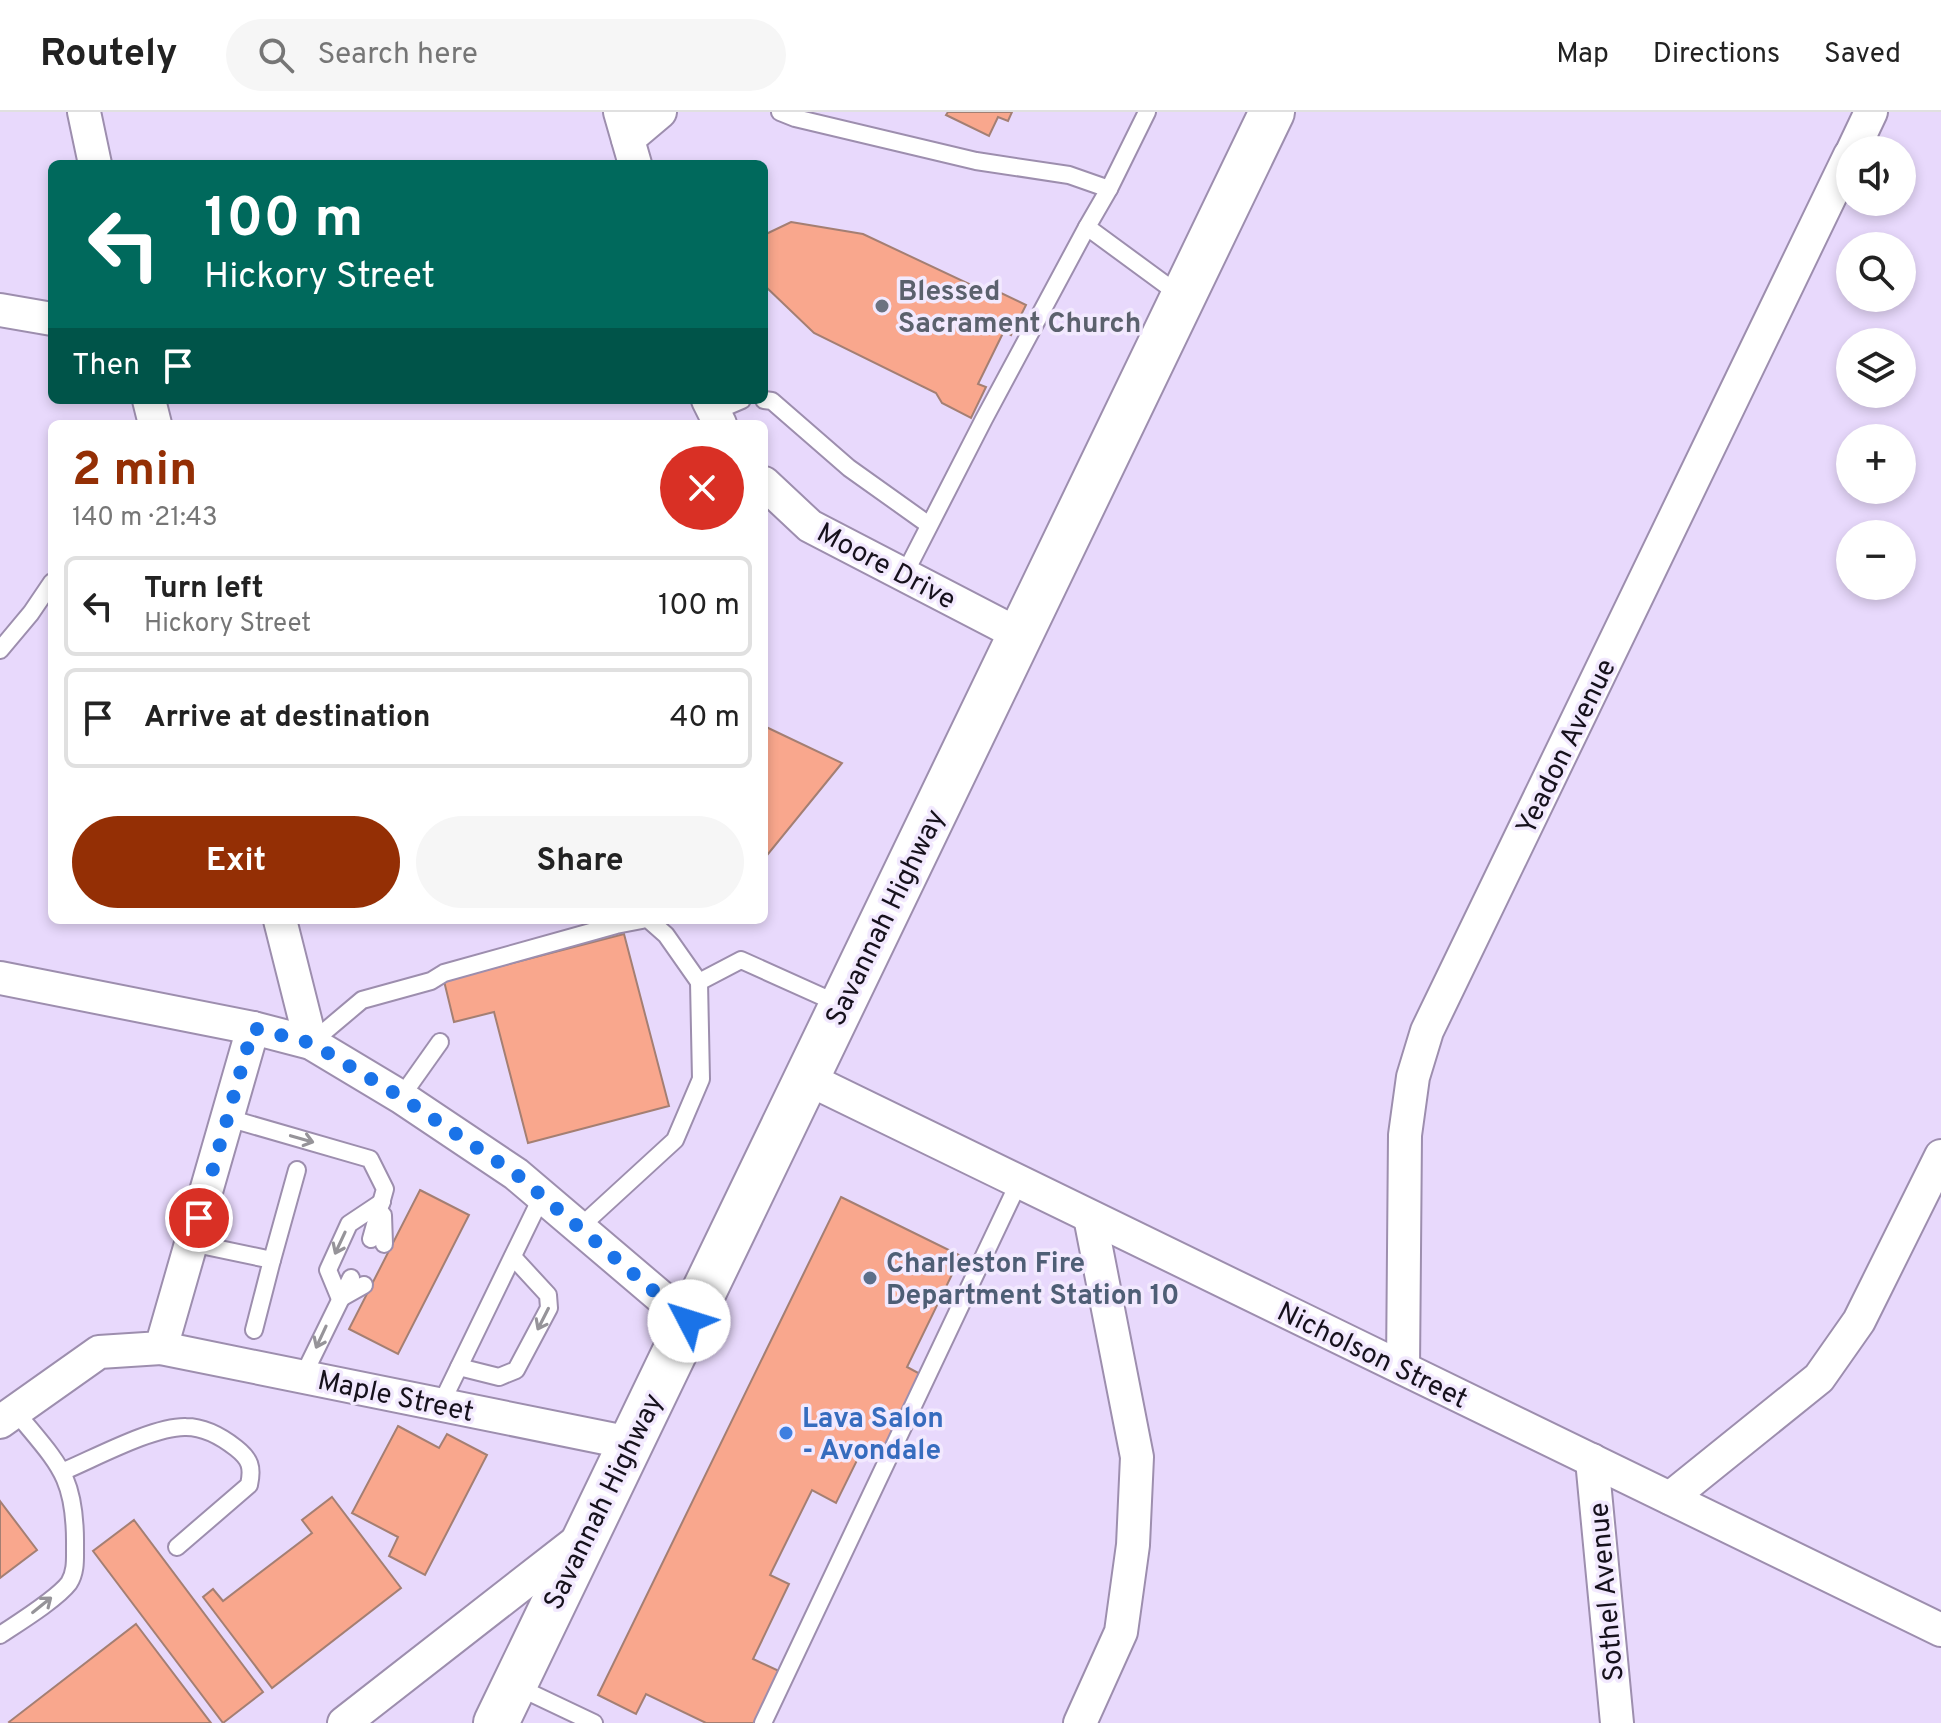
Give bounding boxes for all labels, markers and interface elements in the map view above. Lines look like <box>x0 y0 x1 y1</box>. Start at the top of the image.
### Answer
search box <box>226 19 786 91</box>
text: Routely <box>40 31 178 80</box>
icon: search <box>254 33 298 77</box>
text: Search here <box>318 37 478 74</box>
text: Map <box>1556 37 1609 73</box>
text: Directions <box>1653 37 1780 73</box>
text: Saved <box>1824 37 1901 73</box>
map controls <box>1836 136 1916 600</box>
button: sound <box>1836 136 1916 216</box>
text: 100 m <box>204 186 363 256</box>
icon: left <box>72 192 176 296</box>
button: search <box>1836 232 1916 312</box>
text: Hickory Street <box>204 255 435 301</box>
place label: Blessed Sacrament Church <box>898 275 1141 343</box>
marker: Blessed Sacrament Church <box>873 297 891 315</box>
button: layers <box>1836 328 1916 408</box>
icon: arrive <box>156 344 200 388</box>
text: Then <box>72 348 140 385</box>
button: + <box>1836 424 1916 504</box>
text: 2 min <box>72 442 197 502</box>
button: close <box>660 446 744 530</box>
text: 140 m · 21:43 <box>72 502 218 535</box>
street label: Moore Drive <box>810 516 961 619</box>
button: − <box>1836 520 1916 600</box>
text: Turn left <box>144 571 264 608</box>
icon: left <box>76 584 120 628</box>
text: 100 m <box>658 588 740 625</box>
text: Hickory Street <box>144 608 311 641</box>
street label: Yeadon Avenue <box>1510 653 1626 841</box>
icon: arrive <box>76 696 120 740</box>
text: Arrive at destination <box>144 700 430 737</box>
text: 40 m <box>670 700 740 737</box>
street label: Savannah Highway <box>819 804 955 1033</box>
button: Exit <box>72 816 400 908</box>
button: Share <box>416 816 744 908</box>
one-way arrow <box>289 1132 315 1147</box>
pin <box>165 1184 233 1252</box>
icon: arrive <box>177 1196 221 1240</box>
one-way arrow <box>332 1231 347 1255</box>
place label: Charleston Fire Department Station 10 <box>886 1247 1179 1315</box>
marker: Charleston Fire Department Station 10 <box>861 1269 879 1287</box>
position arrow <box>647 1279 731 1363</box>
street label: Nicholson Street <box>1270 1295 1473 1418</box>
one-way arrow <box>534 1306 550 1330</box>
one-way arrow <box>313 1325 328 1349</box>
street label: Maple Street <box>314 1364 477 1432</box>
street label: Savannah Highway <box>537 1388 673 1617</box>
place label: Lava Salon - Avondale <box>802 1402 944 1470</box>
marker: Lava Salon - Avondale <box>777 1424 795 1442</box>
street label: Sothel Avenue <box>1582 1501 1634 1683</box>
one-way arrow <box>31 1596 52 1613</box>

